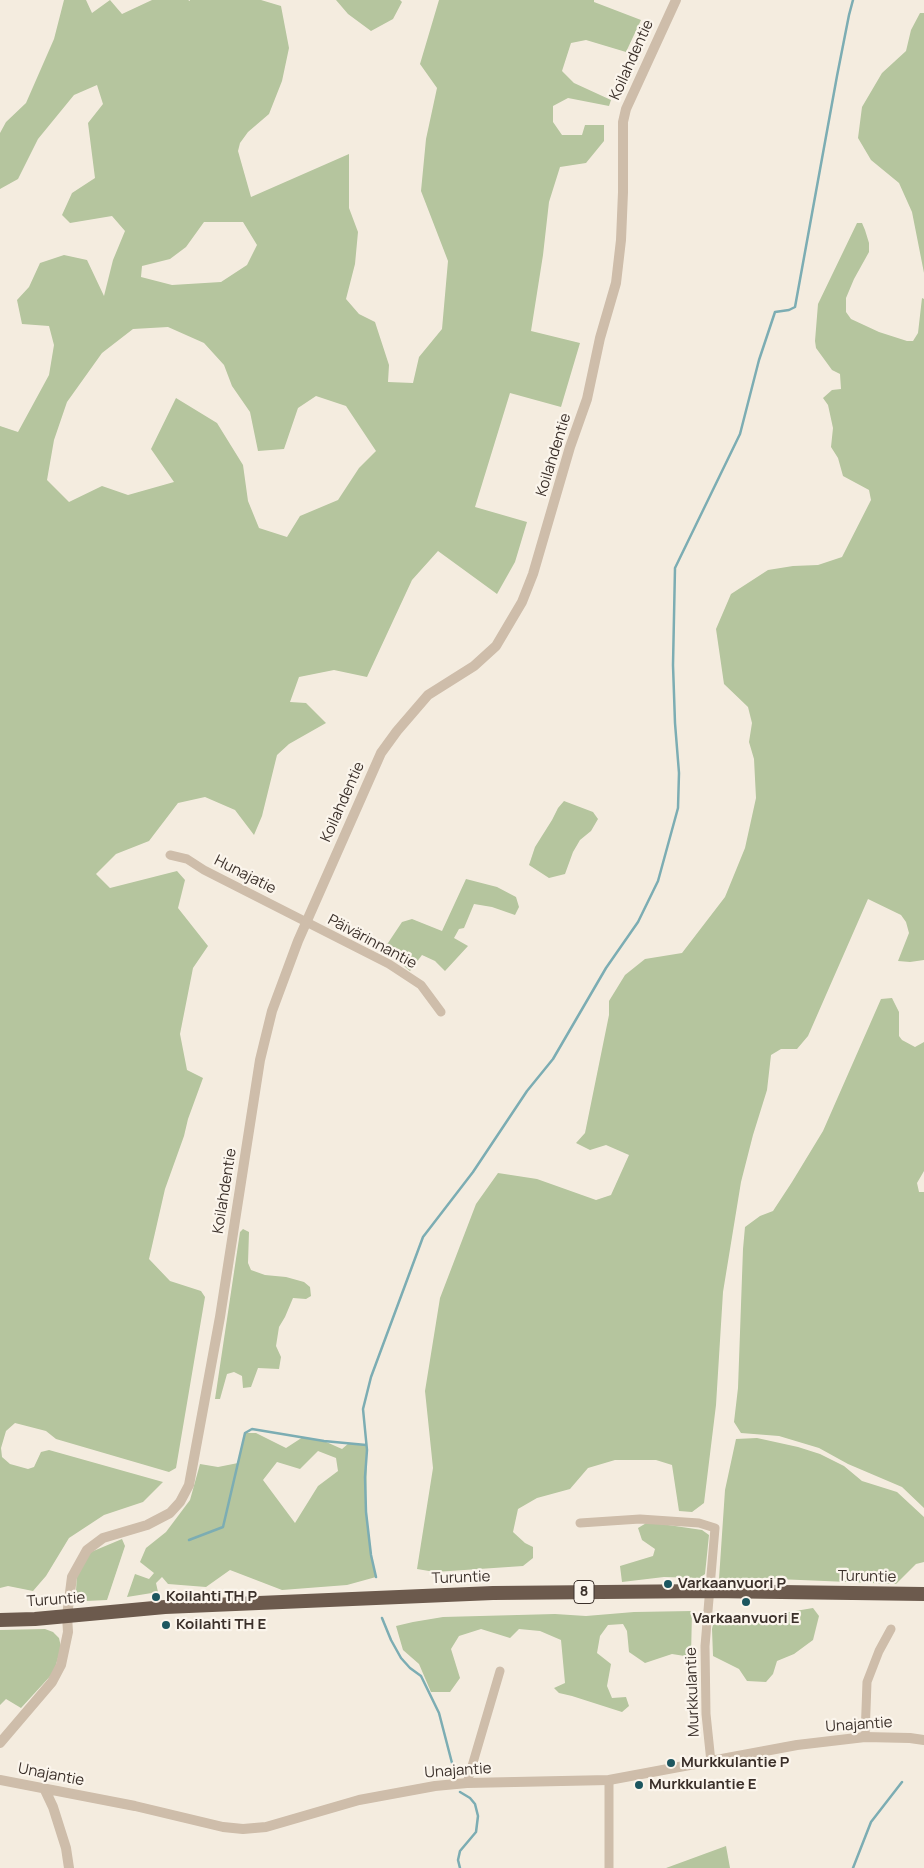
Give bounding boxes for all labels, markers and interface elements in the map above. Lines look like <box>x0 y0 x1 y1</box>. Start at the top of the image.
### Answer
street label: Koilahdentie <box>606 17 658 103</box>
street label: Koilahdentie <box>533 411 575 499</box>
street label: Koilahdentie <box>317 759 369 845</box>
street label: Hunajatie <box>211 852 279 898</box>
street label: Päivärinnantie <box>324 911 420 973</box>
street label: Koilahdentie <box>209 1147 241 1235</box>
street label: Turuntie <box>838 1567 896 1587</box>
street label: Turuntie <box>431 1568 491 1588</box>
place label: Varkaanvuori P <box>678 1575 786 1593</box>
marker: Varkaanvuori P <box>662 1578 674 1590</box>
road number: 8 <box>574 1580 594 1604</box>
place label: Koilahti TH P <box>166 1588 257 1606</box>
street label: Turuntie <box>26 1589 86 1611</box>
marker: Koilahti TH P <box>150 1591 162 1603</box>
marker: Varkaanvuori E <box>740 1596 752 1608</box>
place label: Varkaanvuori E <box>692 1610 800 1628</box>
place label: Koilahti TH E <box>176 1616 266 1634</box>
marker: Koilahti TH E <box>160 1619 172 1631</box>
street label: Murkkulantie <box>682 1647 704 1737</box>
street label: Unajantie <box>825 1714 893 1736</box>
place label: Murkkulantie P <box>681 1754 789 1772</box>
marker: Murkkulantie P <box>665 1757 677 1769</box>
street label: Unajantie <box>16 1760 86 1790</box>
street label: Unajantie <box>424 1760 492 1782</box>
place label: Murkkulantie E <box>649 1776 756 1794</box>
marker: Murkkulantie E <box>633 1779 645 1791</box>

